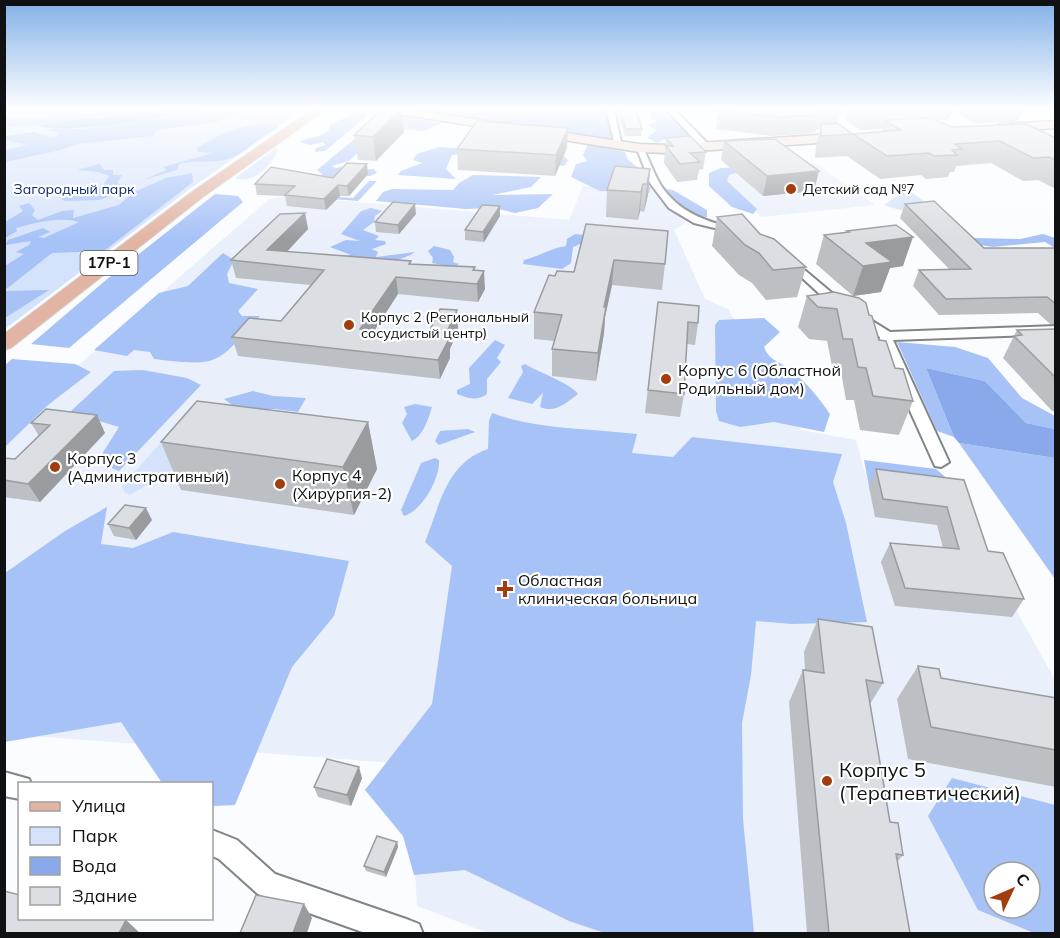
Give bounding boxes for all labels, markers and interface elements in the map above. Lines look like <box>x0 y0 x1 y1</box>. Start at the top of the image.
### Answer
park label: Загородный парк <box>14 180 135 198</box>
place label: Детский сад №7 <box>803 180 915 198</box>
marker: Детский сад №7 <box>784 182 798 196</box>
road number: 17Р-1 <box>80 251 138 275</box>
place label: Корпус 2 (Региональный сосудистый центр) <box>361 308 529 342</box>
marker: Корпус 2 (Региональный сосудистый центр) <box>342 318 356 332</box>
place label: Корпус 6 (Областной Родильный дом) <box>678 360 841 398</box>
marker: Корпус 6 (Областной Родильный дом) <box>659 372 673 386</box>
place label: Корпус 3 (Административный) <box>67 448 230 486</box>
marker: Корпус 3 (Административный) <box>48 460 62 474</box>
place label: Корпус 4 (Хирургия-2) <box>292 465 392 503</box>
marker: Корпус 4 (Хирургия-2) <box>273 477 287 491</box>
place label: Областная клиническая больница <box>518 570 697 608</box>
marker: Областная клиническая больница <box>496 580 514 598</box>
place label: Корпус 5 (Терапевтический) <box>839 757 1021 805</box>
marker: Корпус 5 (Терапевтический) <box>820 774 834 788</box>
legend <box>18 782 213 920</box>
text: Улица <box>71 794 126 817</box>
text: Парк <box>72 824 118 847</box>
text: Вода <box>72 854 117 877</box>
north arrow <box>982 860 1042 920</box>
text: С <box>1012 869 1034 890</box>
text: Здание <box>72 884 137 907</box>

